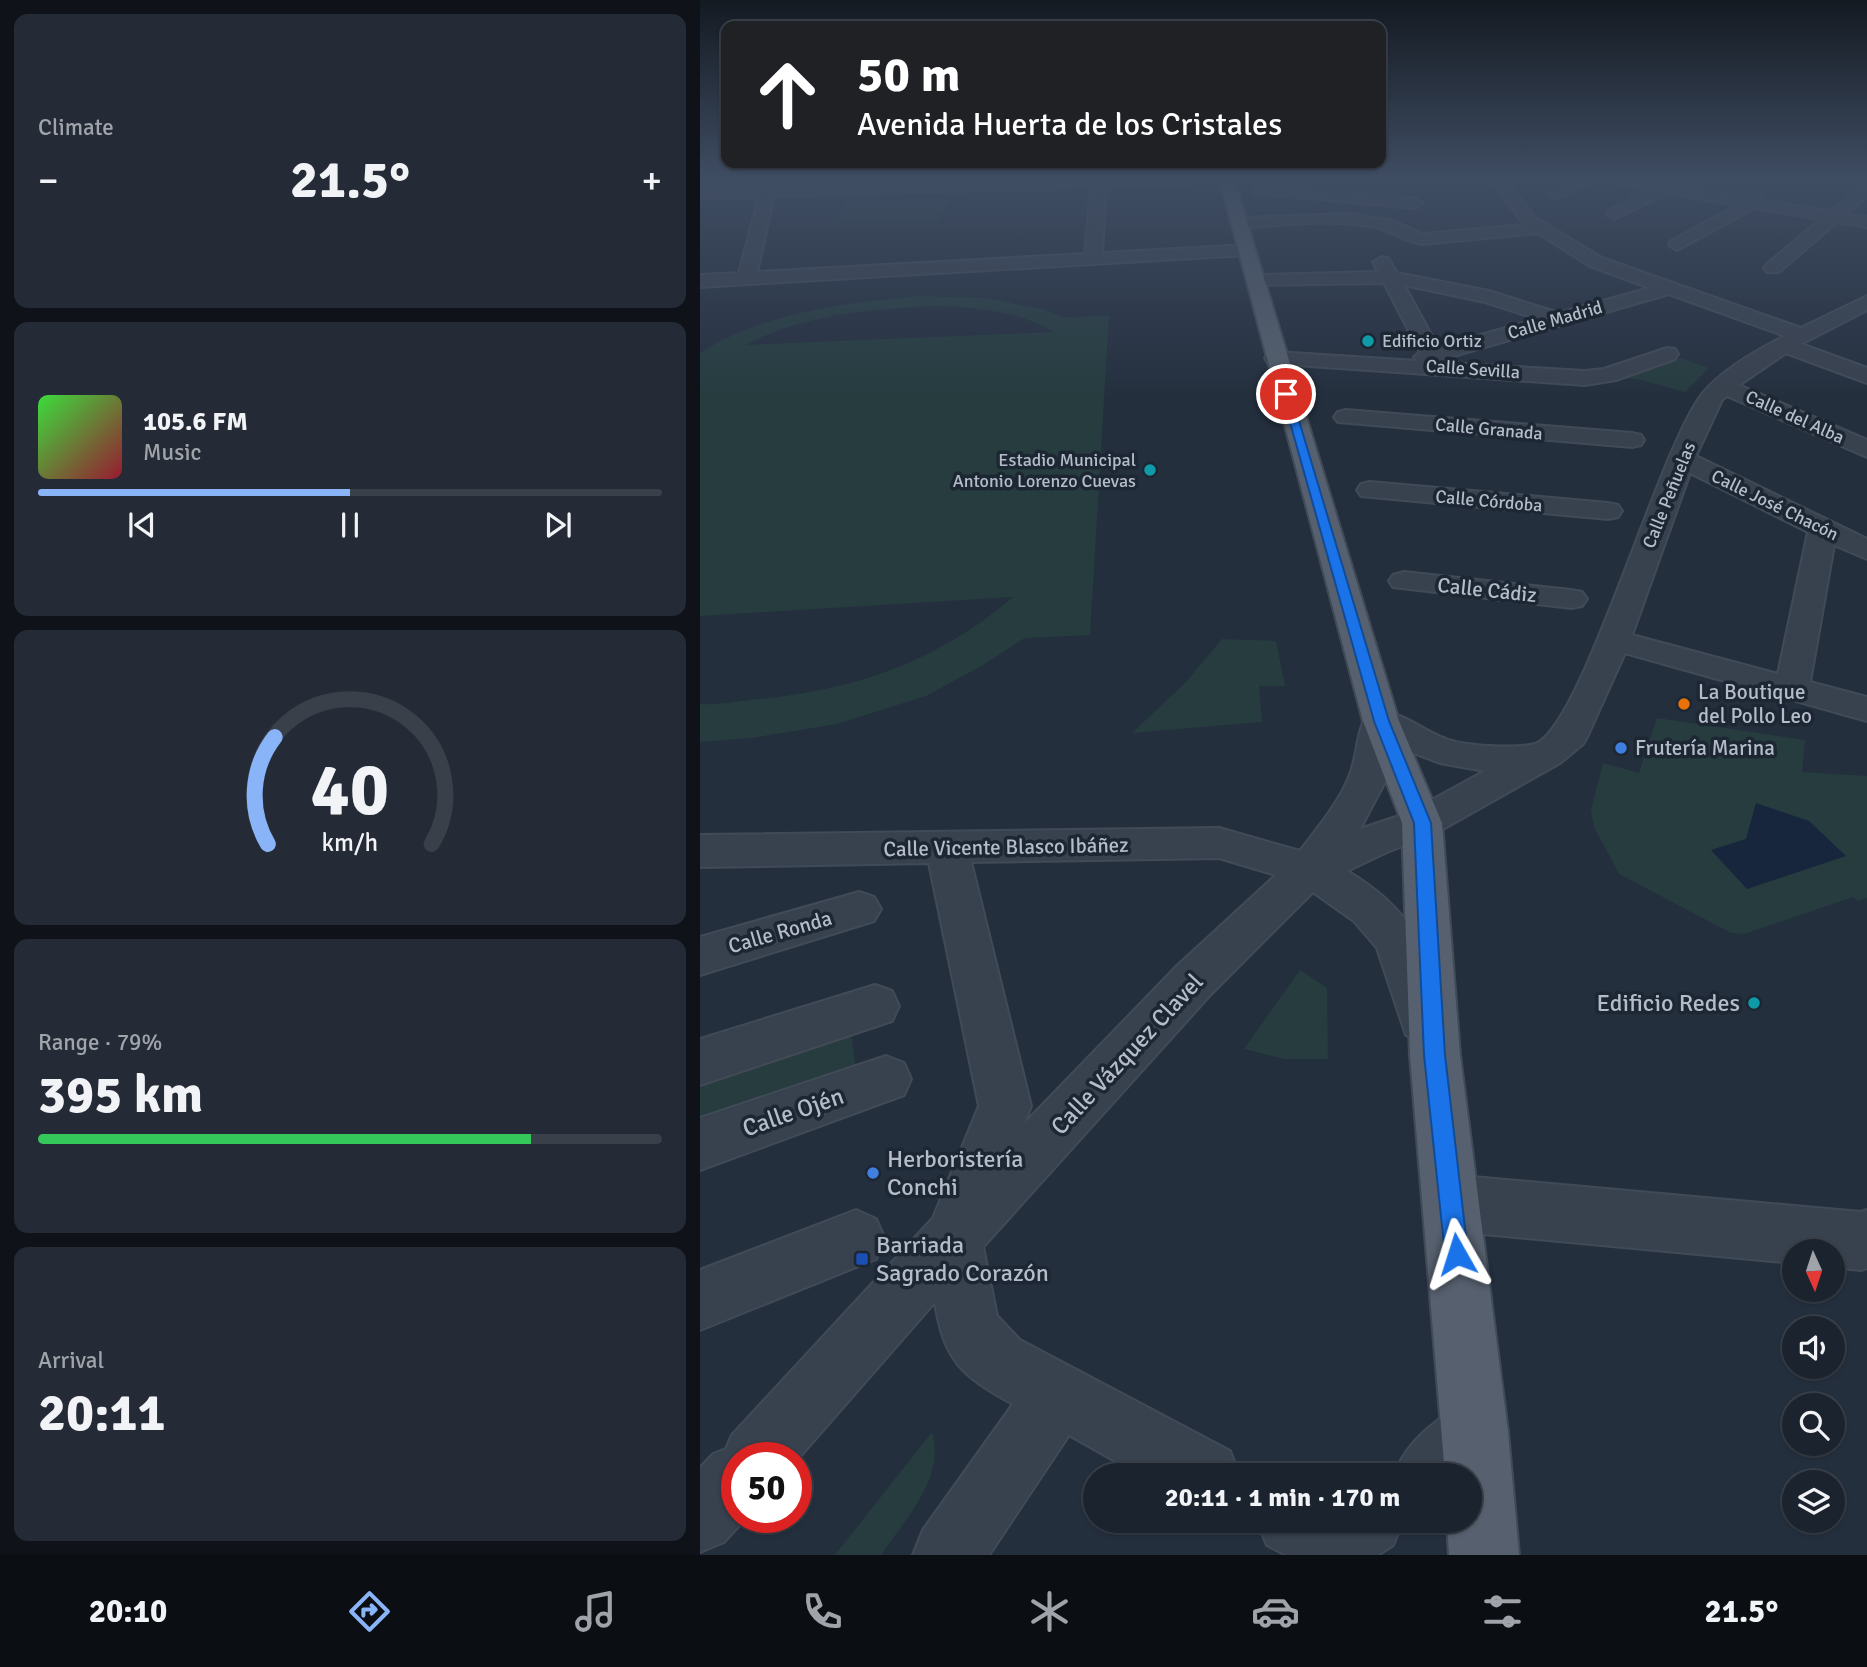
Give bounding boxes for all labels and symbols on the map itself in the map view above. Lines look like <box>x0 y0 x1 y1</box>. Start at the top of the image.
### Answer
street label: Calle Madrid <box>1505 296 1605 344</box>
place label: Edificio Ortiz <box>1382 330 1482 352</box>
marker: Edificio Ortiz <box>1360 333 1376 349</box>
street label: Calle Sevilla <box>1425 355 1521 383</box>
pin <box>1256 364 1316 424</box>
street label: Calle del Alba <box>1742 385 1848 449</box>
street label: Calle Granada <box>1434 413 1544 445</box>
street label: Calle Peñuelas <box>1638 439 1700 551</box>
place label: Estadio Municipal Antonio Lorenzo Cuevas <box>953 449 1136 492</box>
marker: Estadio Municipal Antonio Lorenzo Cuevas <box>1142 462 1158 478</box>
street label: Calle José Chacón <box>1708 465 1842 545</box>
street label: Calle Córdoba <box>1435 485 1543 517</box>
street label: Calle Cádiz <box>1436 572 1538 608</box>
place label: La Boutique del Pollo Leo <box>1698 679 1812 729</box>
marker: La Boutique del Pollo Leo <box>1676 696 1692 712</box>
place label: Frutería Marina <box>1635 735 1775 761</box>
marker: Frutería Marina <box>1613 740 1629 756</box>
street label: Calle Vicente Blasco Ibáñez <box>883 832 1129 862</box>
street label: Calle Ronda <box>725 905 835 959</box>
street label: Calle Vázquez Clavel <box>1044 967 1210 1141</box>
place label: Edificio Redes <box>1597 988 1740 1018</box>
marker: Edificio Redes <box>1746 995 1762 1011</box>
street label: Calle Ojén <box>738 1081 848 1143</box>
place label: Herboristería Conchi <box>887 1144 1024 1202</box>
marker: Herboristería Conchi <box>865 1165 881 1181</box>
position arrow <box>1420 1217 1494 1291</box>
place label: Barriada Sagrado Corazón <box>876 1230 1049 1288</box>
north arrow <box>1782 1239 1844 1302</box>
marker: Barriada Sagrado Corazón <box>854 1251 870 1267</box>
speed limit sign: 50 <box>721 1442 812 1533</box>

